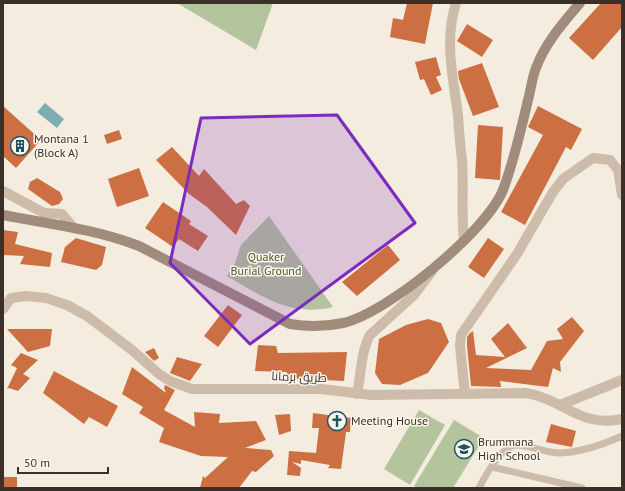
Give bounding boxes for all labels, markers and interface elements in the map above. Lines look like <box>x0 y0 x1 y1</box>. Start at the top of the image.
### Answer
place label: Montana 1 (Block A) <box>34 131 89 160</box>
building icon: Montana 1 (Block A) <box>9 135 31 157</box>
park label: Quaker Burial Ground <box>231 249 301 278</box>
street label: طريق برمانا <box>271 368 327 385</box>
church icon: Meeting House <box>326 410 348 432</box>
place label: Meeting House <box>351 413 428 428</box>
place label: Brummana High School <box>478 434 541 463</box>
school or university icon: Brummana High School <box>453 438 475 460</box>
scale bar <box>18 449 108 475</box>
text: 50 m <box>24 455 50 470</box>

